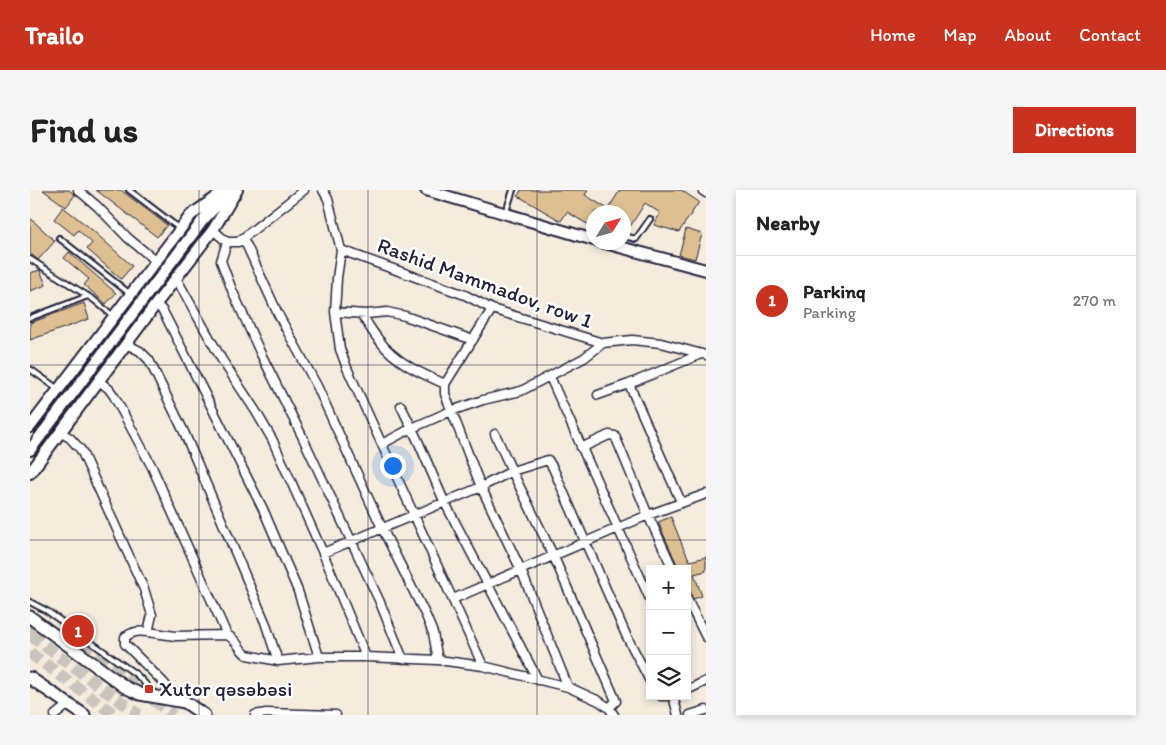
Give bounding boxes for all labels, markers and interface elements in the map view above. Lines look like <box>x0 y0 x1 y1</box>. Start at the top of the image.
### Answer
text: Trailo <box>25 21 84 50</box>
text: Home <box>870 24 916 46</box>
text: Map <box>944 24 977 46</box>
text: About <box>1005 24 1051 46</box>
text: Contact <box>1079 24 1141 46</box>
button: Directions <box>1013 107 1136 153</box>
text: Find us <box>30 109 138 151</box>
north arrow <box>586 205 631 250</box>
text: Nearby <box>756 210 820 235</box>
street label: Rashid Mammadov, row 1 <box>374 232 596 333</box>
text: Parkinq <box>803 280 866 303</box>
text: 1 <box>768 291 776 310</box>
text: 270 m <box>1073 291 1116 310</box>
text: Parking <box>803 303 856 322</box>
your location <box>380 453 406 479</box>
map controls <box>646 565 691 700</box>
button: + <box>646 565 691 610</box>
button: − <box>646 610 691 655</box>
pin: 1 <box>62 612 94 650</box>
button: layers <box>646 655 691 700</box>
place label: Xutor qəsəbəsi <box>159 676 292 701</box>
marker: Xutor qəsəbəsi <box>143 683 155 695</box>

